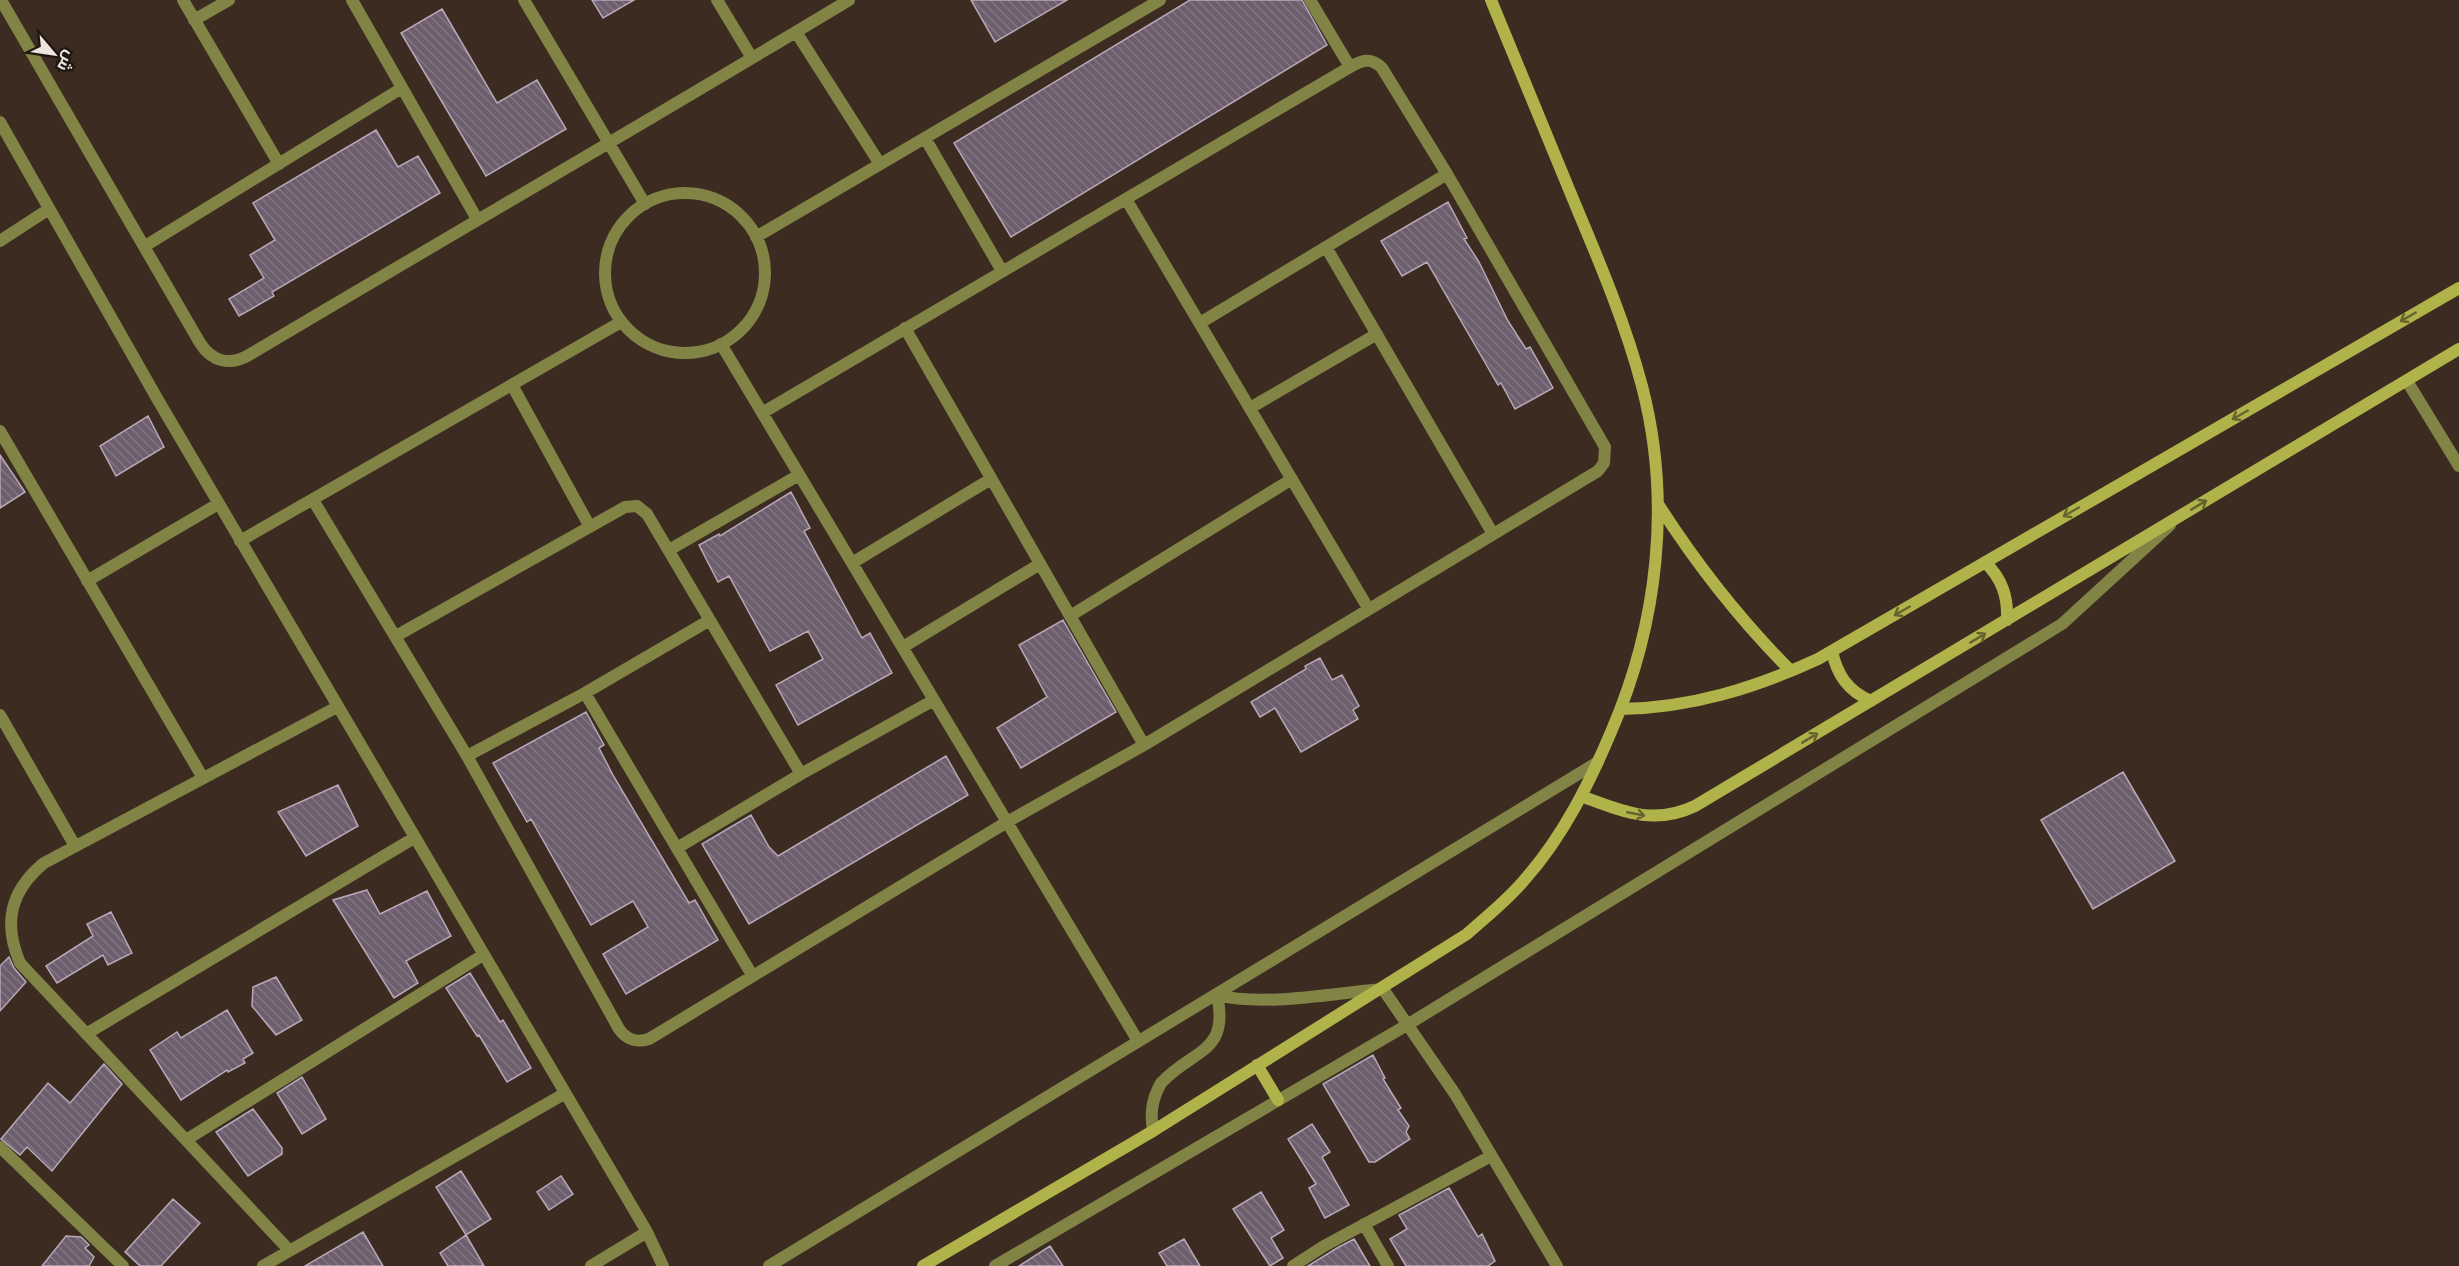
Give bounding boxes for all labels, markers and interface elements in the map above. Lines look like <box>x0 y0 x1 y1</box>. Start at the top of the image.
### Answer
north arrow <box>24 24 84 84</box>
text: ش <box>53 47 80 75</box>
one-way arrow <box>2400 311 2417 323</box>
one-way arrow <box>2231 410 2249 421</box>
one-way arrow <box>2190 499 2207 511</box>
one-way arrow <box>2063 507 2080 519</box>
one-way arrow <box>1894 605 1911 617</box>
one-way arrow <box>1969 631 1986 643</box>
one-way arrow <box>1801 731 1818 743</box>
one-way arrow <box>1626 809 1646 820</box>

